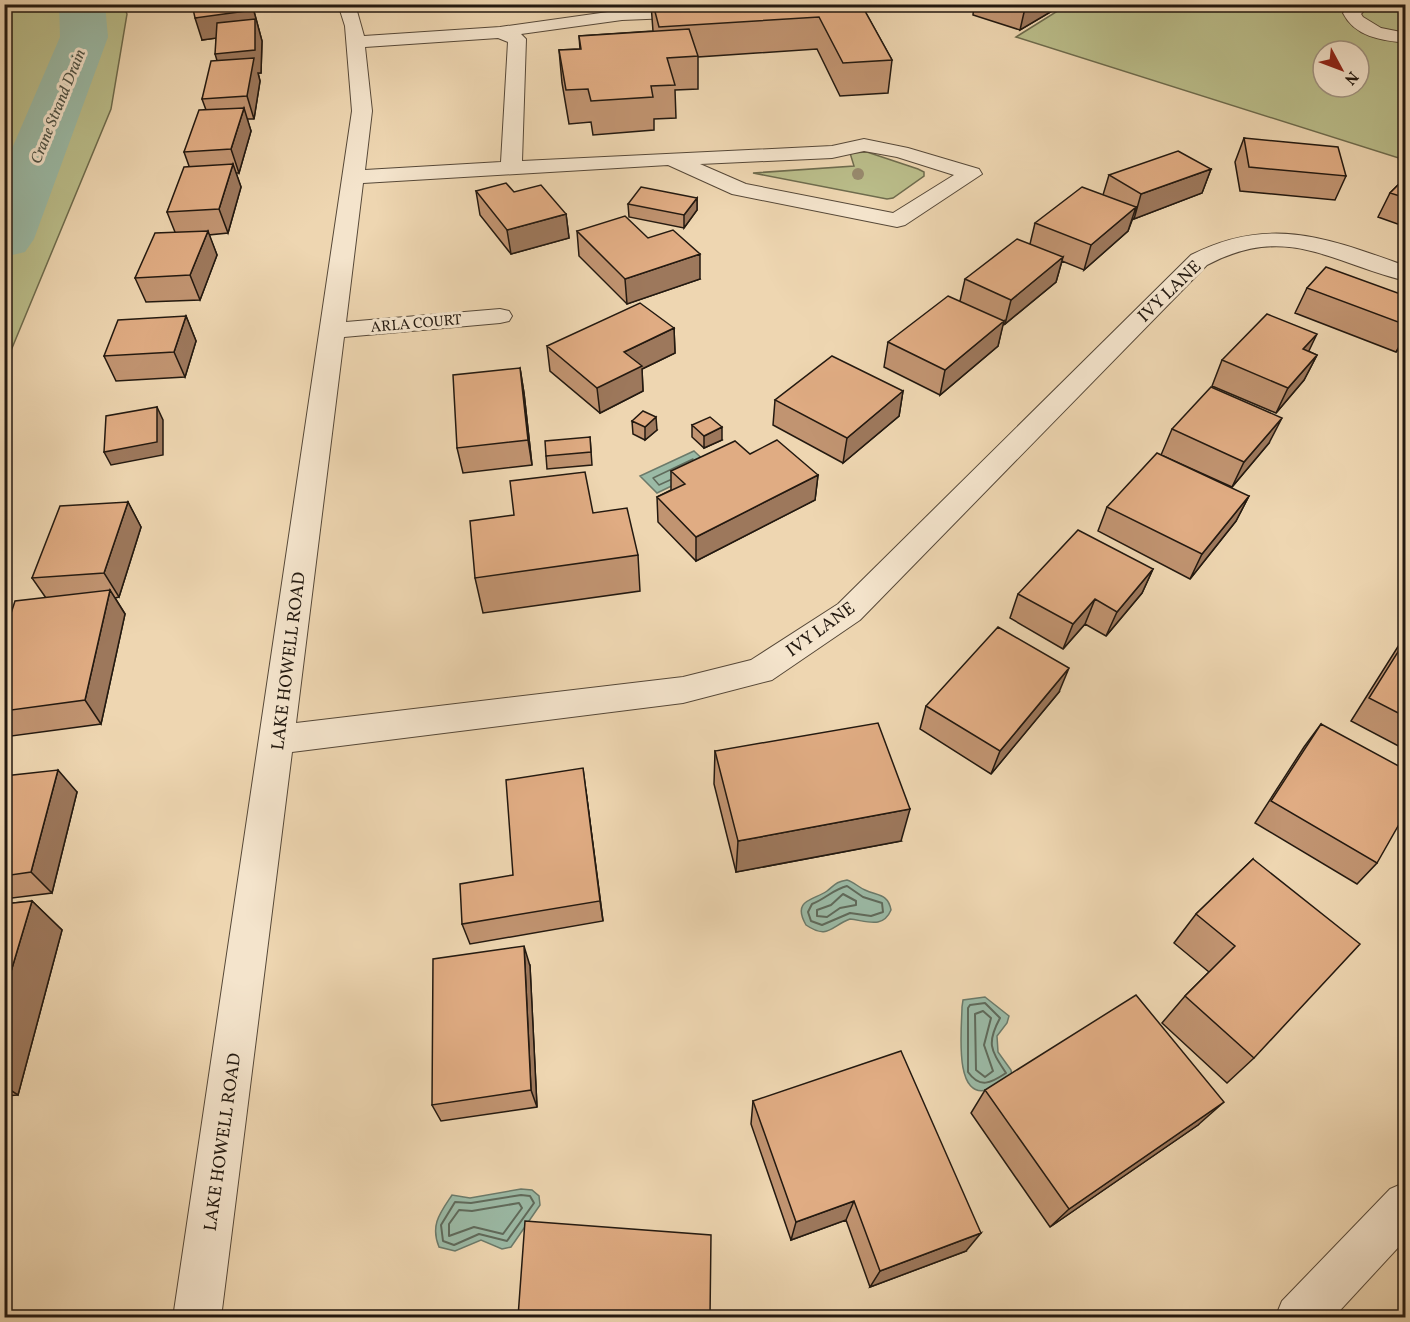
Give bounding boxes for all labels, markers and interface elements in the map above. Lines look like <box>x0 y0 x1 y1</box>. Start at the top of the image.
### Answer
north arrow <box>1311 39 1371 99</box>
water label: Crane Strand Drain <box>26 46 92 167</box>
text: N <box>1338 66 1363 89</box>
street label: IVY LANE <box>1133 255 1208 329</box>
street label: ARLA COURT <box>370 310 463 339</box>
street label: LAKE HOWELL ROAD <box>266 571 313 752</box>
street label: IVY LANE <box>781 596 861 664</box>
street label: LAKE HOWELL ROAD <box>199 1052 248 1233</box>

